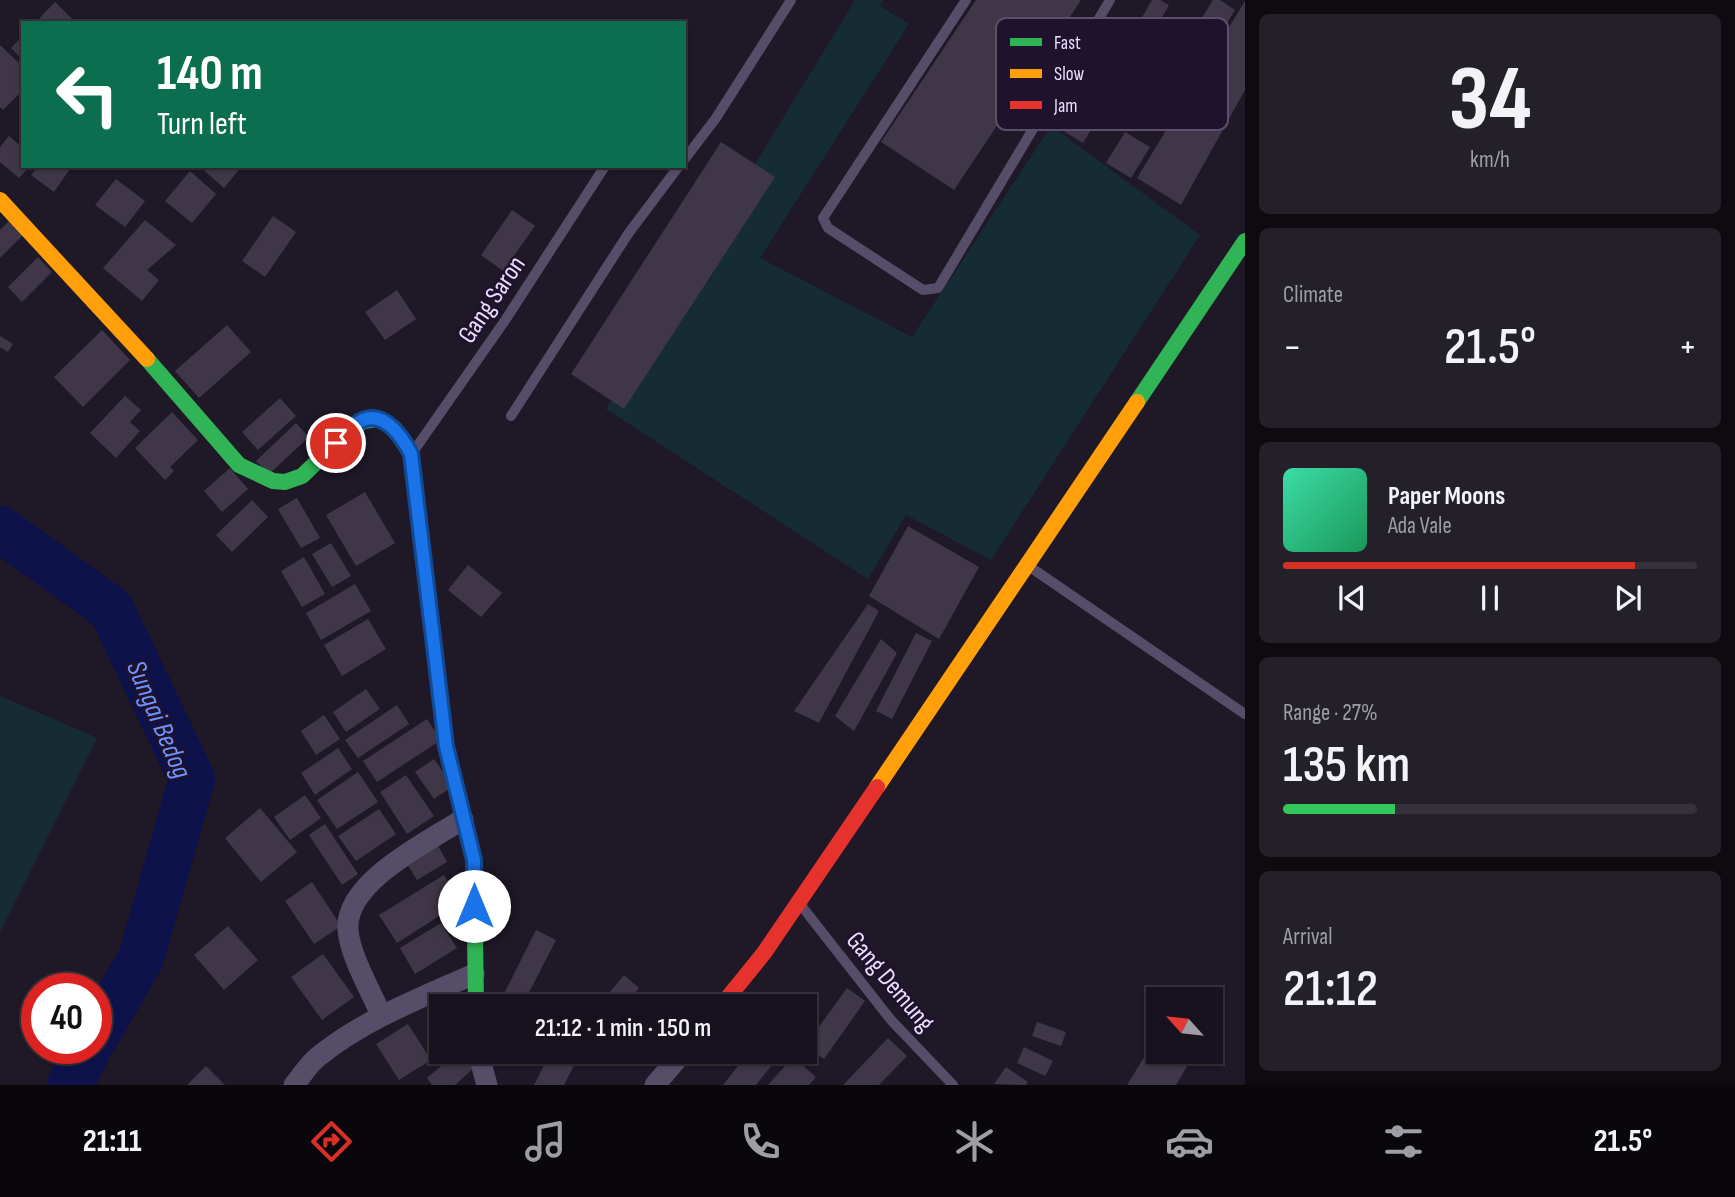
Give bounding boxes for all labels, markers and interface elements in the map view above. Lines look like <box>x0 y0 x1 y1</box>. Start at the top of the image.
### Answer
legend <box>996 18 1228 130</box>
text: Fast <box>1054 32 1081 55</box>
text: 140 m <box>157 45 263 104</box>
text: 34 <box>1448 46 1532 155</box>
icon: left <box>42 49 133 140</box>
text: Slow <box>1054 63 1084 86</box>
text: Jam <box>1053 95 1077 118</box>
text: Turn left <box>157 105 247 144</box>
text: km/h <box>1470 146 1510 174</box>
street label: Gang Saron <box>452 250 533 349</box>
text: Climate <box>1283 281 1343 309</box>
text: 21.5° <box>1444 316 1536 379</box>
text: − <box>1283 325 1302 370</box>
text: + <box>1678 325 1697 370</box>
pin <box>306 413 366 473</box>
icon: arrive <box>317 424 355 462</box>
text: Paper Moons <box>1388 481 1505 512</box>
text: Ada Vale <box>1388 512 1452 540</box>
icon: previous <box>1333 579 1371 617</box>
icon: pause <box>1471 579 1509 617</box>
icon: next <box>1609 579 1647 617</box>
water label: Sungai Bedog <box>119 656 198 784</box>
text: Range · 27% <box>1283 699 1378 727</box>
text: 135 km <box>1283 734 1410 797</box>
position arrow <box>437 869 511 943</box>
text: Arrival <box>1283 923 1332 951</box>
street label: Gang Demung <box>839 926 941 1038</box>
text: 21:12 <box>1283 958 1378 1021</box>
speed limit sign: 40 <box>21 973 112 1064</box>
north arrow <box>1146 987 1223 1064</box>
map controls <box>1146 987 1223 1064</box>
text: 21:12 · 1 min · 150 m <box>535 1013 711 1044</box>
icon: directions <box>307 1117 356 1166</box>
icon: music <box>521 1117 570 1166</box>
icon: phone <box>736 1117 785 1166</box>
icon: climate <box>950 1117 999 1166</box>
icon: car <box>1165 1117 1214 1166</box>
icon: filters <box>1379 1117 1428 1166</box>
text: 21:11 <box>83 1122 142 1161</box>
text: 21.5° <box>1594 1122 1652 1161</box>

